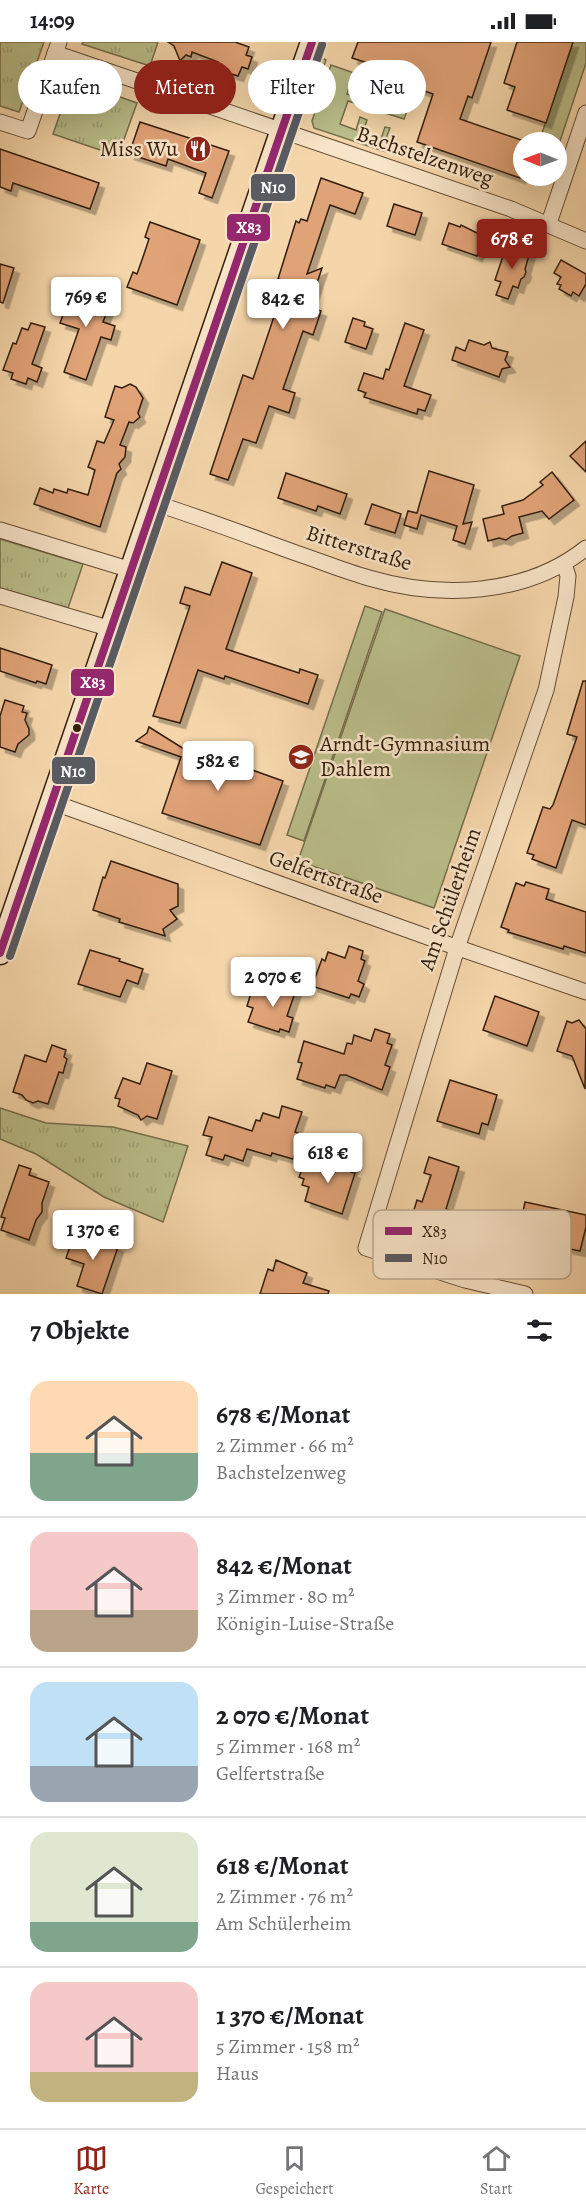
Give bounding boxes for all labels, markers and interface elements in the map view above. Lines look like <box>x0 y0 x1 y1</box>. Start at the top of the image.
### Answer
text: 14:09 <box>30 6 75 36</box>
chip: Kaufen <box>18 60 122 114</box>
chip: Mieten <box>134 60 236 114</box>
chip: Filter <box>248 60 336 114</box>
chip: Neu <box>348 60 426 114</box>
street label: Bachstelzenweg <box>352 119 498 193</box>
north arrow <box>513 132 567 186</box>
map controls <box>513 132 567 186</box>
place label: Miss Wu <box>100 134 178 164</box>
restaurant icon: Miss Wu <box>183 134 213 164</box>
line badge: N10 <box>250 173 296 202</box>
text: N10 <box>260 177 286 199</box>
line badge: X83 <box>226 213 271 242</box>
text: X83 <box>236 217 262 239</box>
pin: 678 € <box>470 219 554 270</box>
text: 678 € <box>491 225 533 252</box>
pin: 769 € <box>44 277 128 328</box>
pin: 842 € <box>241 279 325 330</box>
text: 769 € <box>65 283 107 310</box>
text: 842 € <box>261 285 305 312</box>
street label: Bitterstraße <box>302 518 416 578</box>
line badge: X83 <box>70 668 115 697</box>
text: X83 <box>80 672 106 694</box>
unlabelled marker <box>71 722 83 734</box>
place label: Arndt-Gymnasium Dahlem <box>319 729 490 784</box>
pin: 582 € <box>176 741 260 792</box>
school or university icon: Arndt-Gymnasium Dahlem <box>286 742 316 772</box>
text: 582 € <box>197 747 239 774</box>
line badge: N10 <box>51 756 96 785</box>
text: N10 <box>60 761 86 783</box>
street label: Am Schülerheim <box>411 824 488 975</box>
street label: Gelfertstraße <box>265 843 387 911</box>
pin: 2 070 € <box>218 957 328 1008</box>
text: 2 070 € <box>245 963 301 990</box>
pin: 618 € <box>286 1133 370 1184</box>
text: 618 € <box>307 1139 349 1166</box>
pin: 1 370 € <box>38 1210 148 1261</box>
legend <box>373 1210 571 1279</box>
text: 1 370 € <box>67 1216 119 1243</box>
text: X83 <box>422 1221 447 1243</box>
text: N10 <box>422 1248 448 1270</box>
text: 7 Objekte <box>30 1313 130 1348</box>
icon: filters <box>523 1314 556 1347</box>
text: 678 €/Monat <box>216 1397 350 1432</box>
icon: home <box>78 1405 150 1477</box>
text: 2 Zimmer · 66 m² <box>216 1432 354 1459</box>
text: Bachstelzenweg <box>216 1459 346 1486</box>
text: 842 €/Monat <box>216 1548 352 1583</box>
icon: home <box>78 1556 150 1628</box>
text: 3 Zimmer · 80 m² <box>216 1583 355 1610</box>
text: Königin-Luise-Straße <box>216 1610 394 1637</box>
text: 2 070 €/Monat <box>216 1698 369 1733</box>
icon: home <box>78 1706 150 1778</box>
text: 5 Zimmer · 168 m² <box>216 1733 360 1760</box>
text: Gelfertstraße <box>216 1760 324 1787</box>
text: 618 €/Monat <box>216 1848 349 1883</box>
icon: home <box>78 1856 150 1928</box>
text: 2 Zimmer · 76 m² <box>216 1883 353 1910</box>
text: Am Schülerheim <box>216 1910 351 1937</box>
text: 1 370 €/Monat <box>216 1998 364 2033</box>
icon: home <box>78 2006 150 2078</box>
text: 5 Zimmer · 158 m² <box>216 2033 360 2060</box>
text: Haus <box>216 2060 259 2087</box>
tab: Karte <box>73 2142 109 2200</box>
tab: Gespeichert <box>255 2142 333 2200</box>
tab: Start <box>480 2142 513 2200</box>

